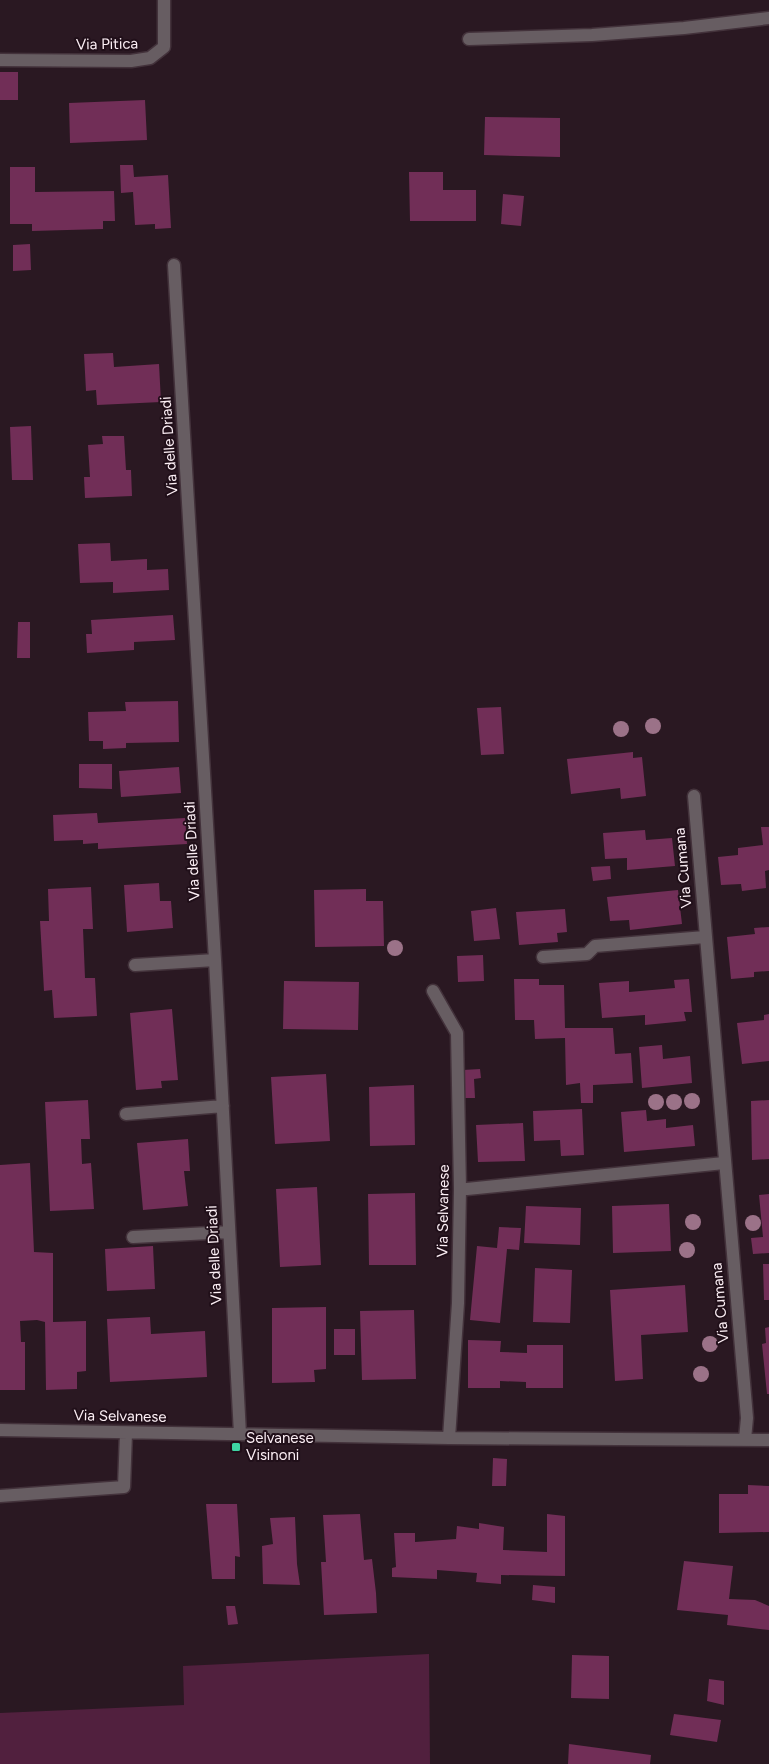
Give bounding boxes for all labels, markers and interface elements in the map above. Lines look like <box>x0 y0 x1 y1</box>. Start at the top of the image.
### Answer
street label: Via Pitica <box>76 34 138 54</box>
street label: Via delle Driadi <box>157 396 181 496</box>
street label: Via delle Driadi <box>180 801 204 901</box>
street label: Via Cumana <box>671 827 695 909</box>
street label: Via Selvanese <box>433 1164 453 1258</box>
street label: Via delle Driadi <box>202 1205 226 1305</box>
street label: Via Cumana <box>708 1262 732 1344</box>
street label: Via Selvanese <box>73 1406 167 1426</box>
place label: Selvanese Visinoni <box>246 1429 314 1464</box>
marker: Selvanese Visinoni <box>230 1441 242 1453</box>

